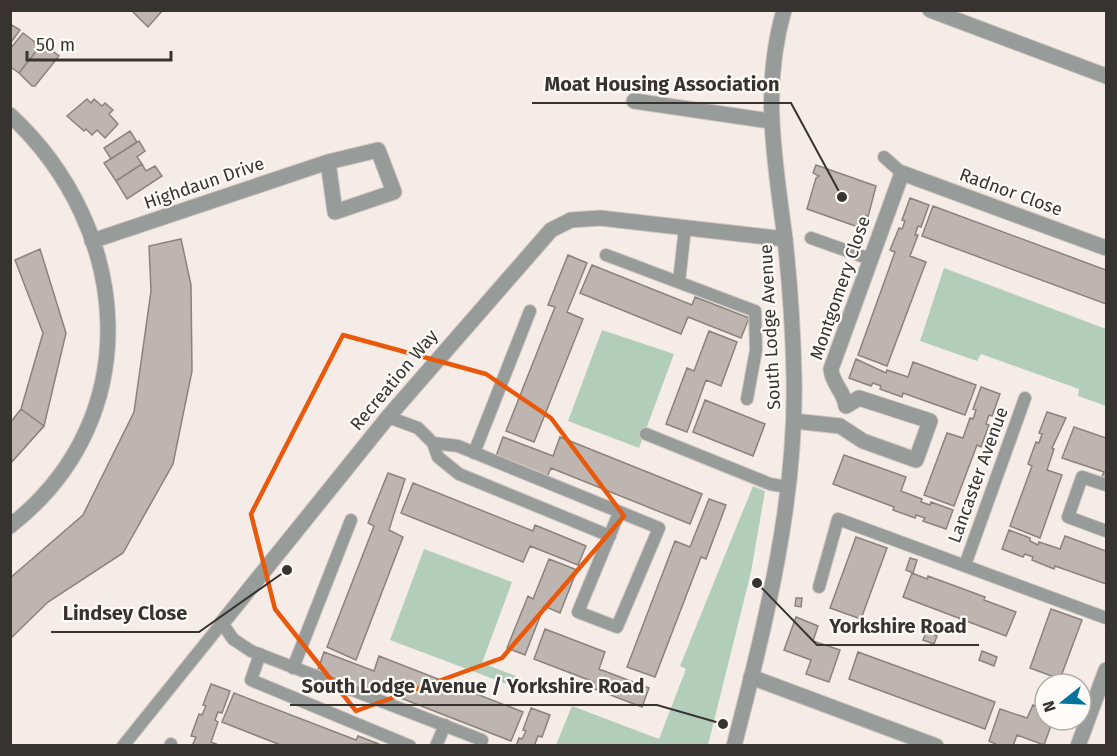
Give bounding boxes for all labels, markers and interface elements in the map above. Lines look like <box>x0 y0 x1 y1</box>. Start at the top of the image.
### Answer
scale bar <box>27 24 171 62</box>
text: 50 m <box>36 34 75 56</box>
callout: Moat Housing Association <box>532 65 791 103</box>
text: Moat Housing Association <box>544 72 780 96</box>
street label: Highdaun Drive <box>141 152 267 214</box>
street label: Radnor Close <box>957 163 1065 221</box>
street label: Montgomery Close <box>805 213 875 363</box>
street label: South Lodge Avenue <box>755 244 785 410</box>
street label: Recreation Way <box>345 325 443 435</box>
street label: Lancaster Avenue <box>943 404 1013 546</box>
callout: Lindsey Close <box>51 594 199 632</box>
text: Lindsey Close <box>63 601 187 625</box>
callout: Yorkshire Road <box>817 607 979 645</box>
text: Yorkshire Road <box>828 614 967 638</box>
callout: South Lodge Avenue / Yorkshire Road <box>290 667 657 705</box>
north arrow <box>1033 672 1093 732</box>
text: South Lodge Avenue / Yorkshire Road <box>302 674 644 698</box>
text: N <box>1039 699 1060 714</box>

